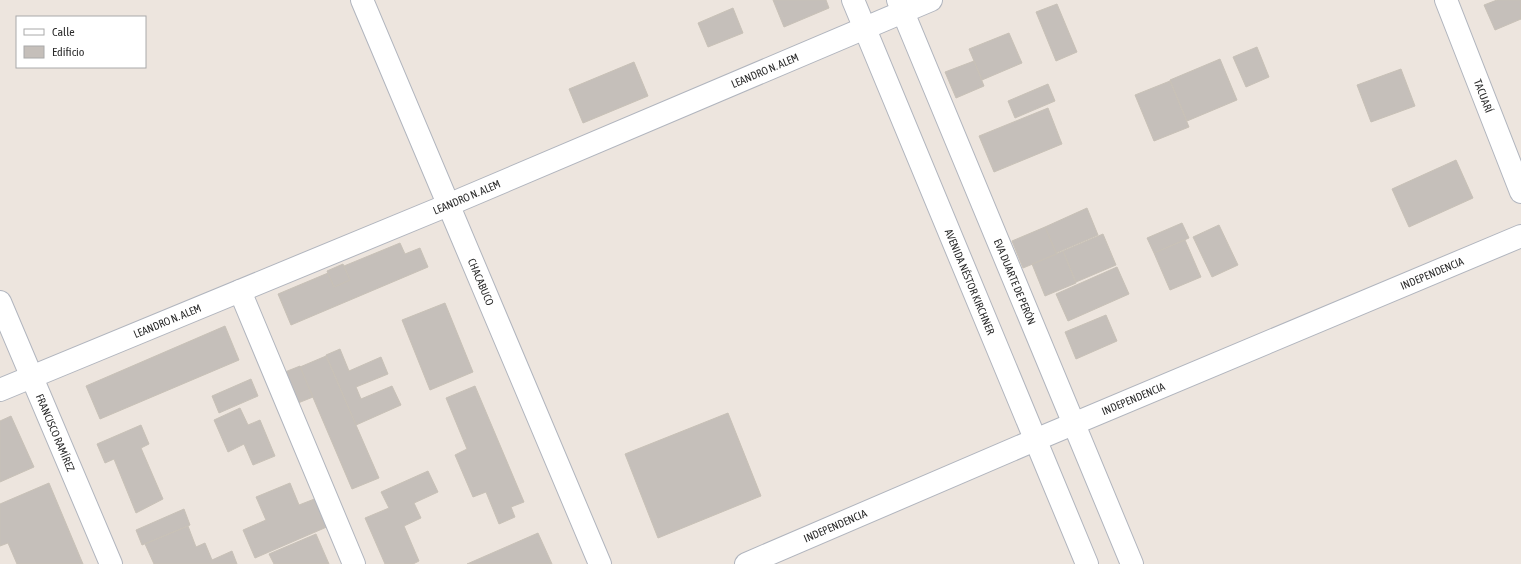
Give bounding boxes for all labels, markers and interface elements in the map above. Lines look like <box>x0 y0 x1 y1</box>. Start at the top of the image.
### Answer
legend <box>16 16 146 68</box>
text: Calle <box>52 25 75 39</box>
text: Edificio <box>52 45 85 59</box>
street label: LEANDRO N. ALEM <box>729 51 800 90</box>
street label: TACUARÍ <box>1472 77 1495 115</box>
street label: LEANDRO N. ALEM <box>431 177 502 217</box>
street label: AVENIDA NÉSTOR KIRCHNER <box>943 227 997 337</box>
street label: EVA DUARTE DE PERÓN <box>992 237 1038 327</box>
street label: INDEPENDENCIA <box>1399 255 1466 292</box>
street label: CHACABUCO <box>466 257 496 307</box>
street label: LEANDRO N. ALEM <box>132 302 203 340</box>
street label: INDEPENDENCIA <box>1100 380 1167 417</box>
street label: FRANCISCO RAMÍREZ <box>34 392 77 473</box>
street label: INDEPENDENCIA <box>802 507 869 545</box>

